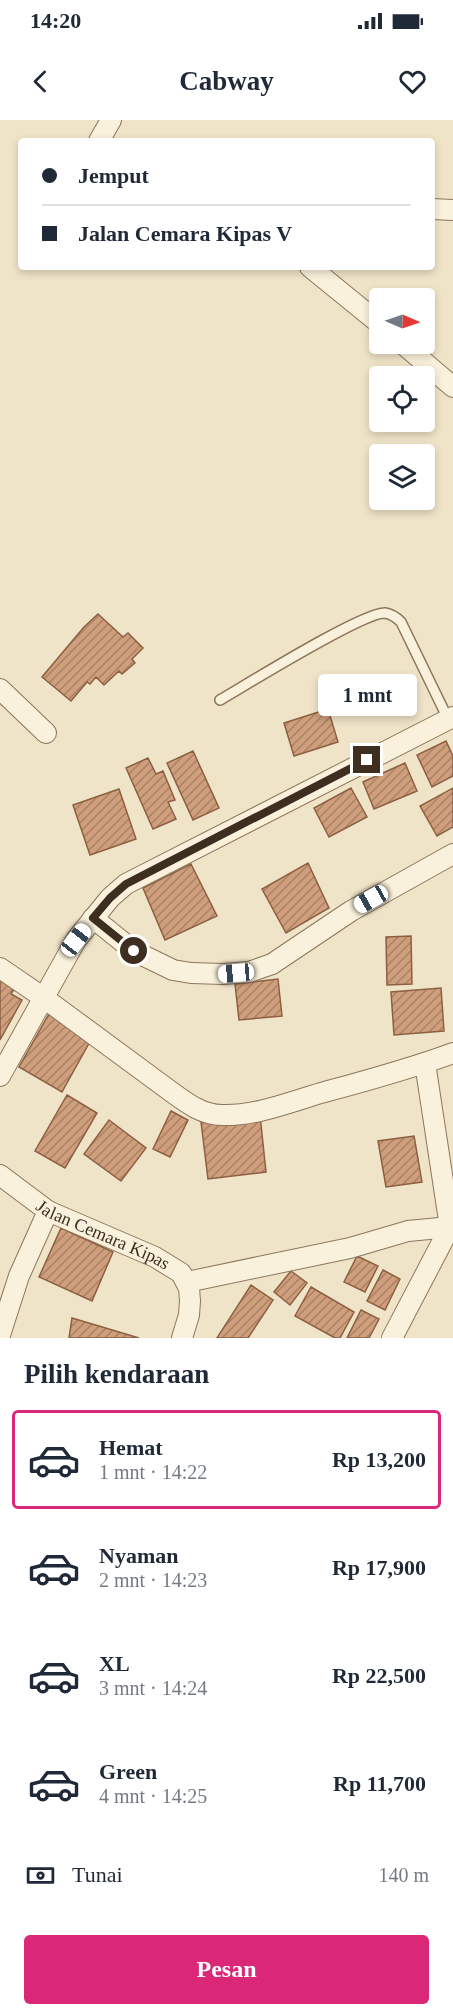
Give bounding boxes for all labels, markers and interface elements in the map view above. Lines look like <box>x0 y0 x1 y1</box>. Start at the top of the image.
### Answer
text: 14:20 <box>30 8 81 33</box>
icon: back <box>24 65 57 98</box>
icon: heart <box>396 65 429 98</box>
text: Cabway <box>179 66 274 96</box>
text: Jemput <box>78 163 149 188</box>
text: Jalan Cemara Kipas V <box>78 221 292 246</box>
north arrow <box>369 288 435 354</box>
map controls <box>369 288 435 510</box>
button: locate <box>369 366 435 432</box>
button: layers <box>369 444 435 510</box>
callout: 1 mnt <box>318 673 416 715</box>
text: 1 mnt <box>343 684 392 706</box>
route end <box>353 746 380 773</box>
car <box>351 882 391 916</box>
car <box>58 920 94 960</box>
route start <box>120 937 147 964</box>
car <box>217 962 255 984</box>
street label: Jalan Cemara Kipas <box>32 1196 174 1274</box>
text: Pilih kendaraan <box>24 1359 209 1389</box>
icon: car <box>27 1433 81 1487</box>
text: Hemat <box>99 1435 163 1460</box>
text: Rp 13,200 <box>332 1447 426 1472</box>
text: 1 mnt · 14:22 <box>99 1461 207 1483</box>
icon: car <box>27 1541 81 1595</box>
text: Nyaman <box>99 1543 178 1568</box>
text: Rp 17,900 <box>332 1555 426 1580</box>
text: 2 mnt · 14:23 <box>99 1569 207 1591</box>
icon: car <box>27 1649 81 1703</box>
text: XL <box>99 1651 130 1676</box>
text: Rp 22,500 <box>332 1663 426 1688</box>
text: 3 mnt · 14:24 <box>99 1677 207 1699</box>
icon: car <box>27 1757 81 1811</box>
text: Green <box>99 1759 157 1784</box>
text: Rp 11,700 <box>333 1771 426 1796</box>
text: 4 mnt · 14:25 <box>99 1785 207 1807</box>
icon: cash <box>24 1859 57 1892</box>
text: Tunai <box>72 1862 123 1887</box>
text: 140 m <box>378 1864 429 1886</box>
button: Pesan <box>24 1935 429 2004</box>

